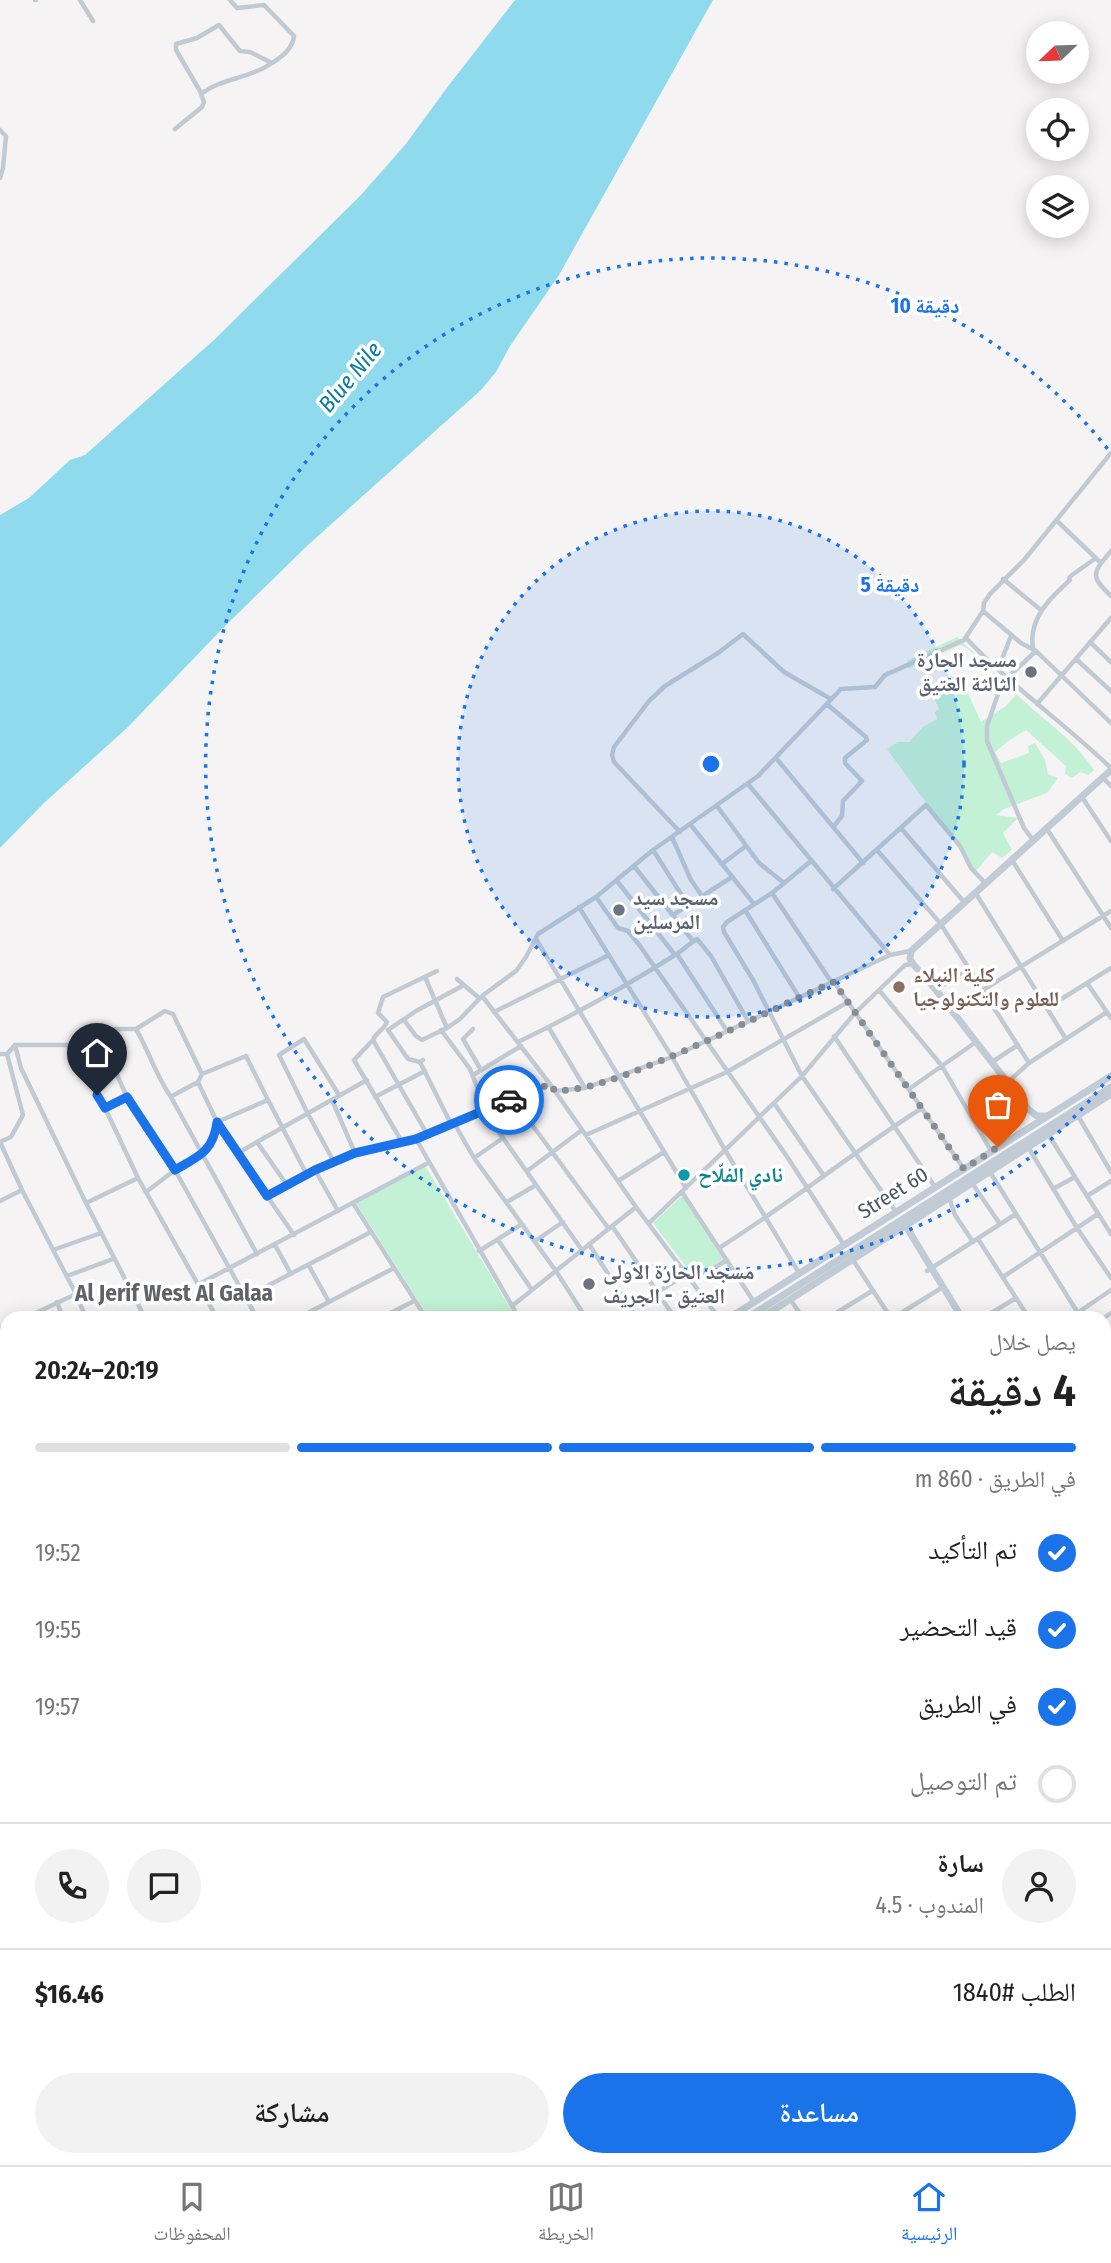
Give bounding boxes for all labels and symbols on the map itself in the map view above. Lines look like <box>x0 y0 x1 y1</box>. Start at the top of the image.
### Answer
north arrow <box>1026 21 1088 84</box>
text: 10 دقيقة <box>891 293 959 319</box>
water label: Blue Nile <box>312 336 388 418</box>
text: 5 دقيقة <box>861 572 919 598</box>
place label: مسجد الحارة الثالثة العتيق <box>917 647 1017 697</box>
marker: مسجد الحارة الثالثة العتيق <box>1023 664 1039 680</box>
centre of rings <box>699 752 723 776</box>
place label: مسجد سيد المرسلين <box>633 885 718 935</box>
marker: مسجد سيد المرسلين <box>611 902 627 918</box>
place label: كلية النبلاء للعلوم والتكنولوجيا <box>913 962 1059 1013</box>
marker: كلية النبلاء للعلوم والتكنولوجيا <box>891 979 907 995</box>
pin <box>67 1023 127 1095</box>
courier <box>474 1065 544 1135</box>
pin <box>968 1075 1028 1147</box>
street label: Street 60 <box>853 1161 933 1225</box>
place label: نادي الفلّاح <box>698 1162 783 1191</box>
marker: نادي الفلّاح <box>676 1167 692 1183</box>
place label: مسجد الحارة الاولى العتيق - الجريف <box>603 1259 754 1309</box>
marker: مسجد الحارة الاولى العتيق - الجريف <box>581 1276 597 1292</box>
district label: Al Jerif West Al Galaa <box>74 1279 273 1307</box>

